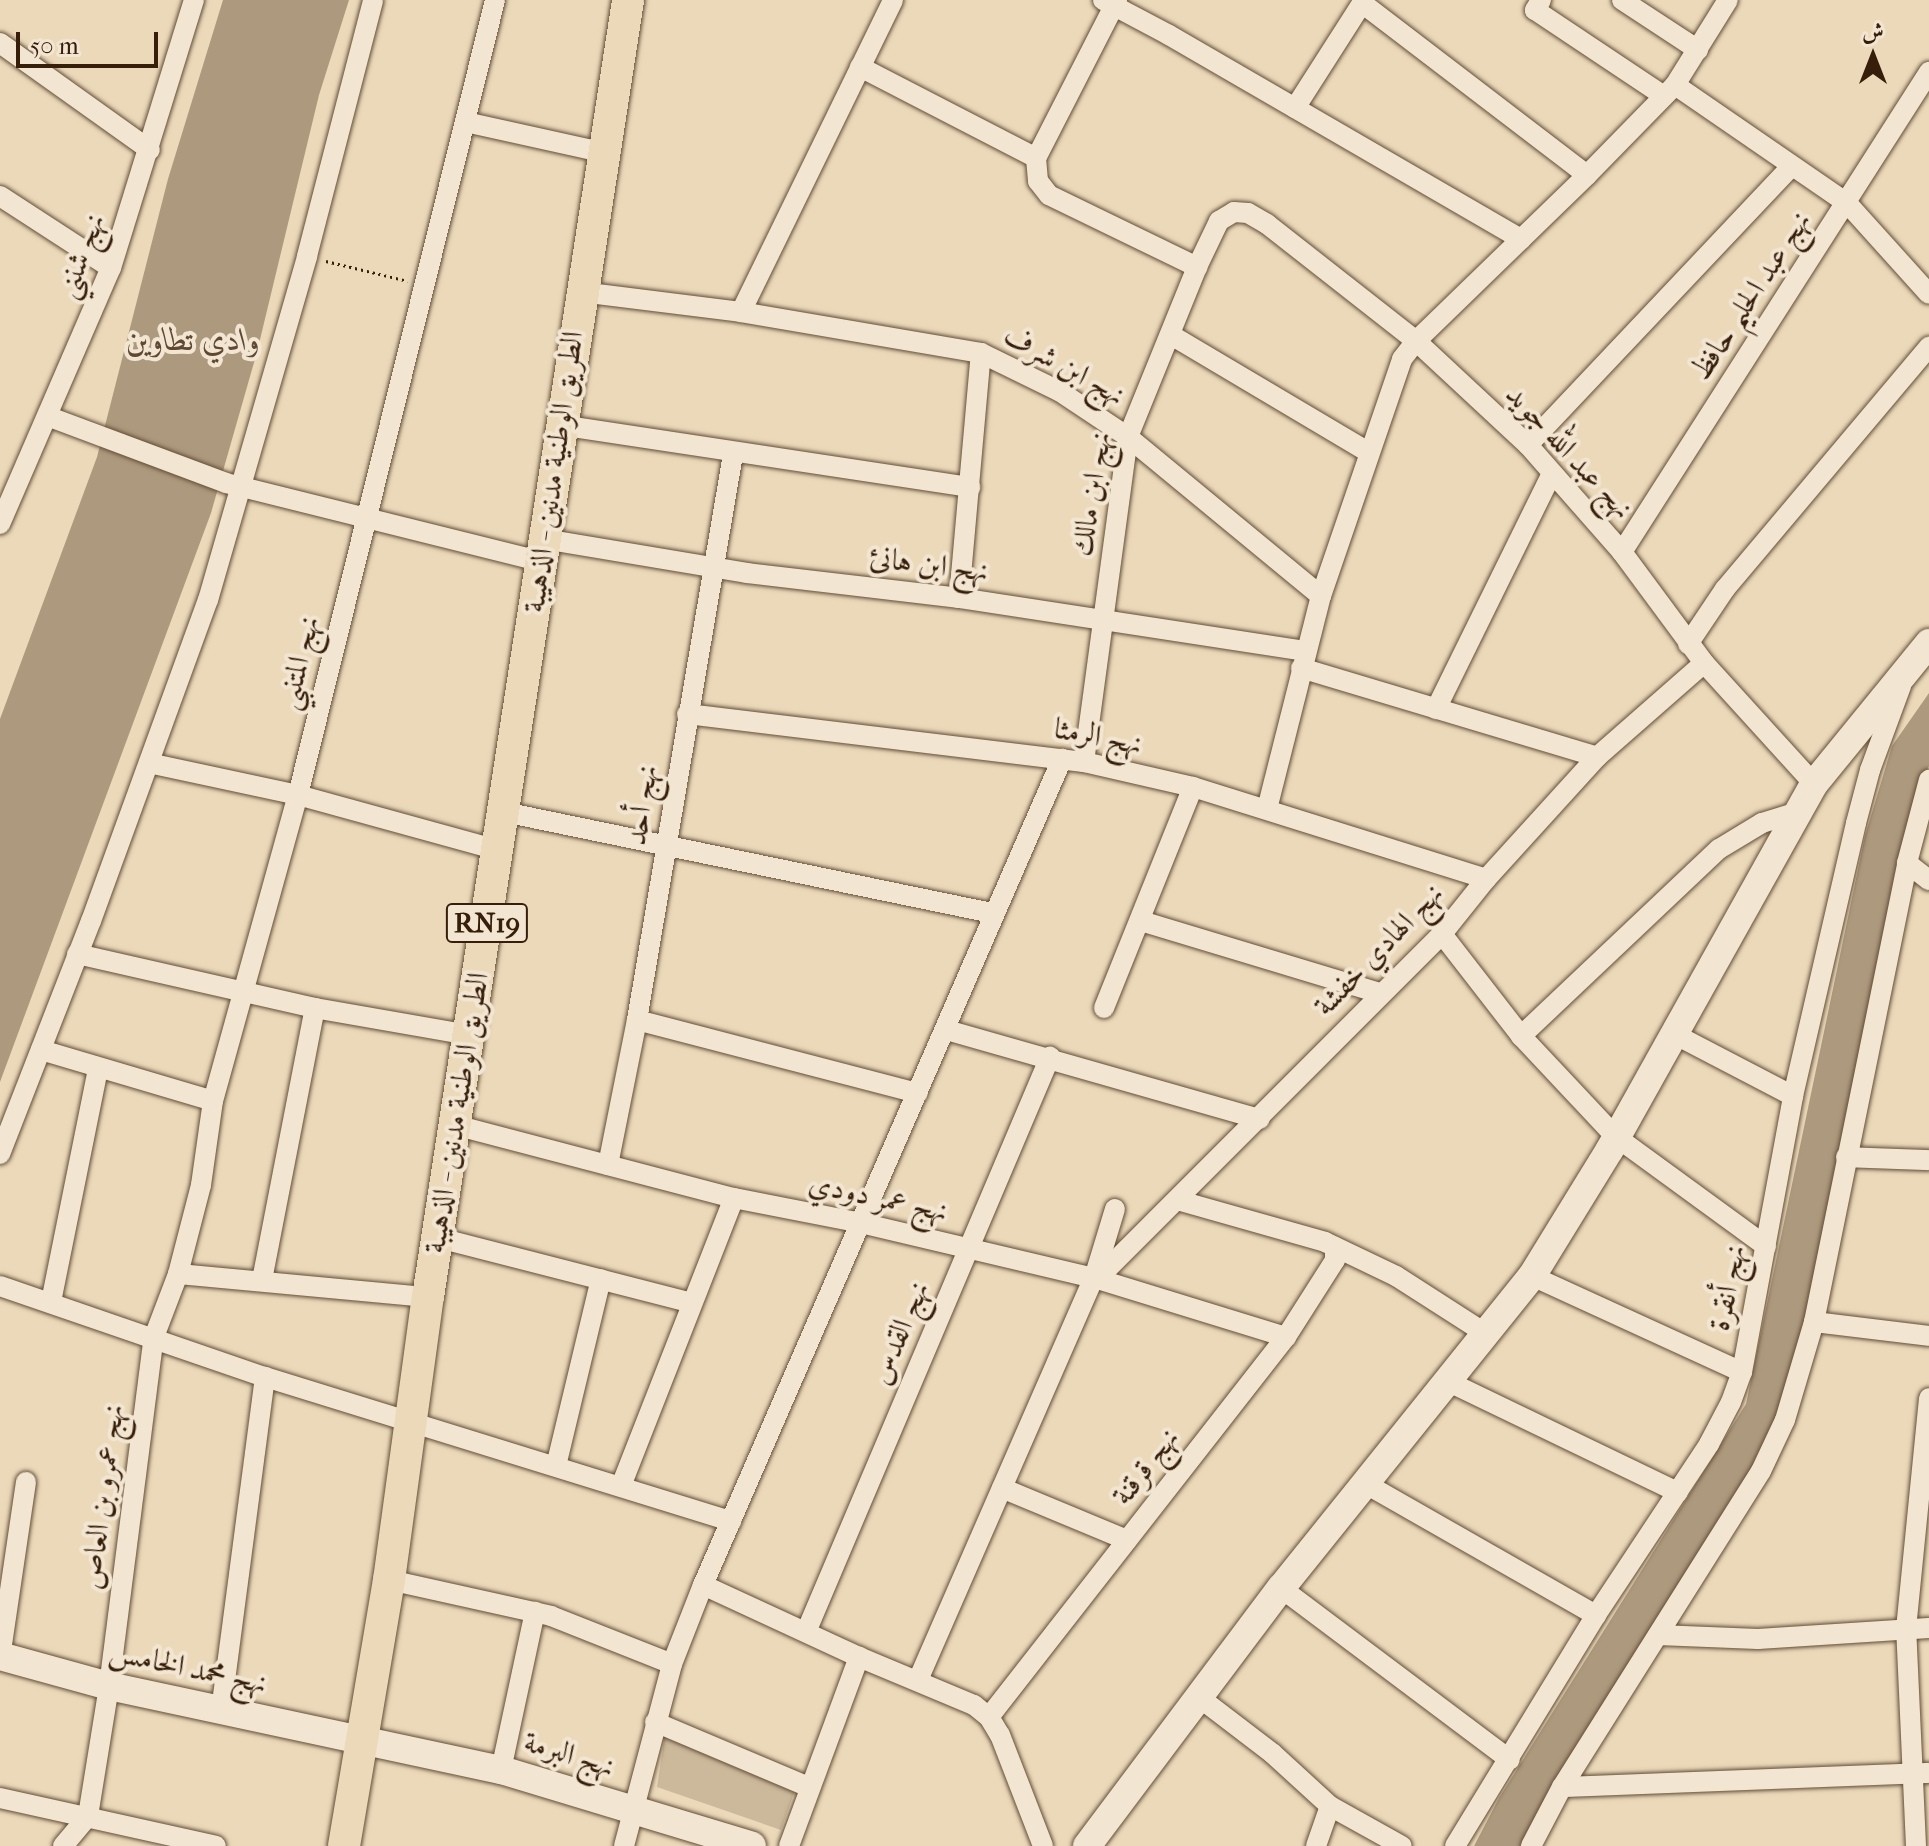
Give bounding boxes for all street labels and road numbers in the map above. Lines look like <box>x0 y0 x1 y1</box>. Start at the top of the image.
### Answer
street label: نهج عبد الحليم حافظ <box>1683 205 1819 387</box>
street label: نهج شنني <box>48 209 114 303</box>
street label: نهج ابن شرف <box>997 318 1131 414</box>
street label: الطريق الوطنية مدنين - الذهيبة <box>516 329 592 615</box>
street label: نهج عبد الله جويد <box>1498 377 1640 527</box>
street label: نهج ابن مالك <box>1064 429 1120 559</box>
street label: نهج ابن هانئ <box>868 540 990 590</box>
street label: نهج المتنبي <box>270 612 328 714</box>
street label: نهج الرمثا <box>1051 711 1145 763</box>
street label: نهج أحد <box>618 762 666 848</box>
street label: نهج الهادي خفشة <box>1307 876 1451 1024</box>
road number: RN19 <box>445 899 529 947</box>
street label: الطريق الوطنية مدنين - الذهيبة <box>417 970 497 1256</box>
street label: نهج عمر دودي <box>805 1166 951 1230</box>
street label: نهج أنقرة <box>1702 1242 1754 1334</box>
street label: نهج القدس <box>862 1276 938 1390</box>
street label: نهج عمرو بن العاص <box>74 1402 132 1592</box>
street label: نهج قرقنة <box>1105 1421 1187 1513</box>
street label: نهج محمد الخامس <box>106 1634 270 1702</box>
street label: نهج البرمة <box>519 1724 619 1786</box>

